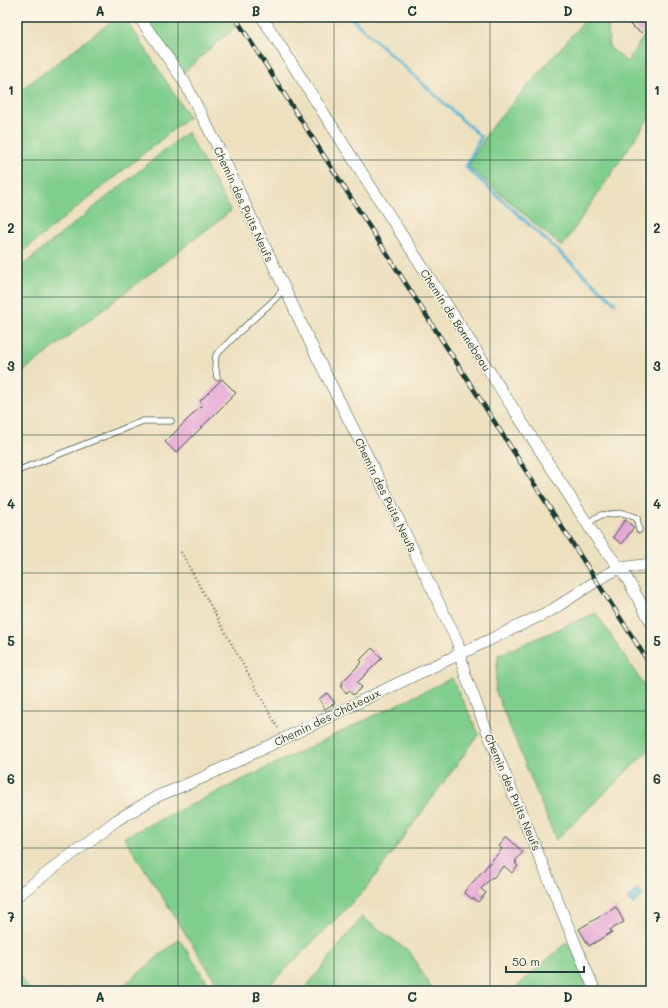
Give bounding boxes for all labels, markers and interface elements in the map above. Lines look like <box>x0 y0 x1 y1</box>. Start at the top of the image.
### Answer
text: A <box>95 2 105 19</box>
text: B <box>252 2 261 19</box>
text: C <box>407 2 417 19</box>
text: D <box>563 2 573 19</box>
text: 1 <box>8 81 14 98</box>
text: 1 <box>654 81 660 98</box>
street label: Chemin des Puits Neufs <box>211 144 277 264</box>
text: 2 <box>7 219 15 236</box>
text: 2 <box>653 219 661 236</box>
street label: Chemin de Bonnebeau <box>417 266 495 374</box>
text: 3 <box>7 357 15 374</box>
text: 3 <box>653 357 661 374</box>
street label: Chemin des Puits Neufs <box>352 435 420 555</box>
text: 4 <box>7 495 15 512</box>
text: 4 <box>653 495 661 512</box>
text: 5 <box>7 632 15 649</box>
text: 5 <box>653 632 661 649</box>
street label: Chemin des Châteaux <box>271 685 383 749</box>
street label: Chemin des Puits Neufs <box>482 731 544 853</box>
text: 6 <box>7 770 15 787</box>
text: 6 <box>653 770 661 787</box>
text: 7 <box>7 908 15 925</box>
text: 7 <box>653 908 661 925</box>
scale bar <box>506 948 584 974</box>
text: 50 m <box>512 953 540 969</box>
text: A <box>95 988 105 1005</box>
text: B <box>252 988 261 1005</box>
text: C <box>407 988 417 1005</box>
text: D <box>563 988 573 1005</box>

